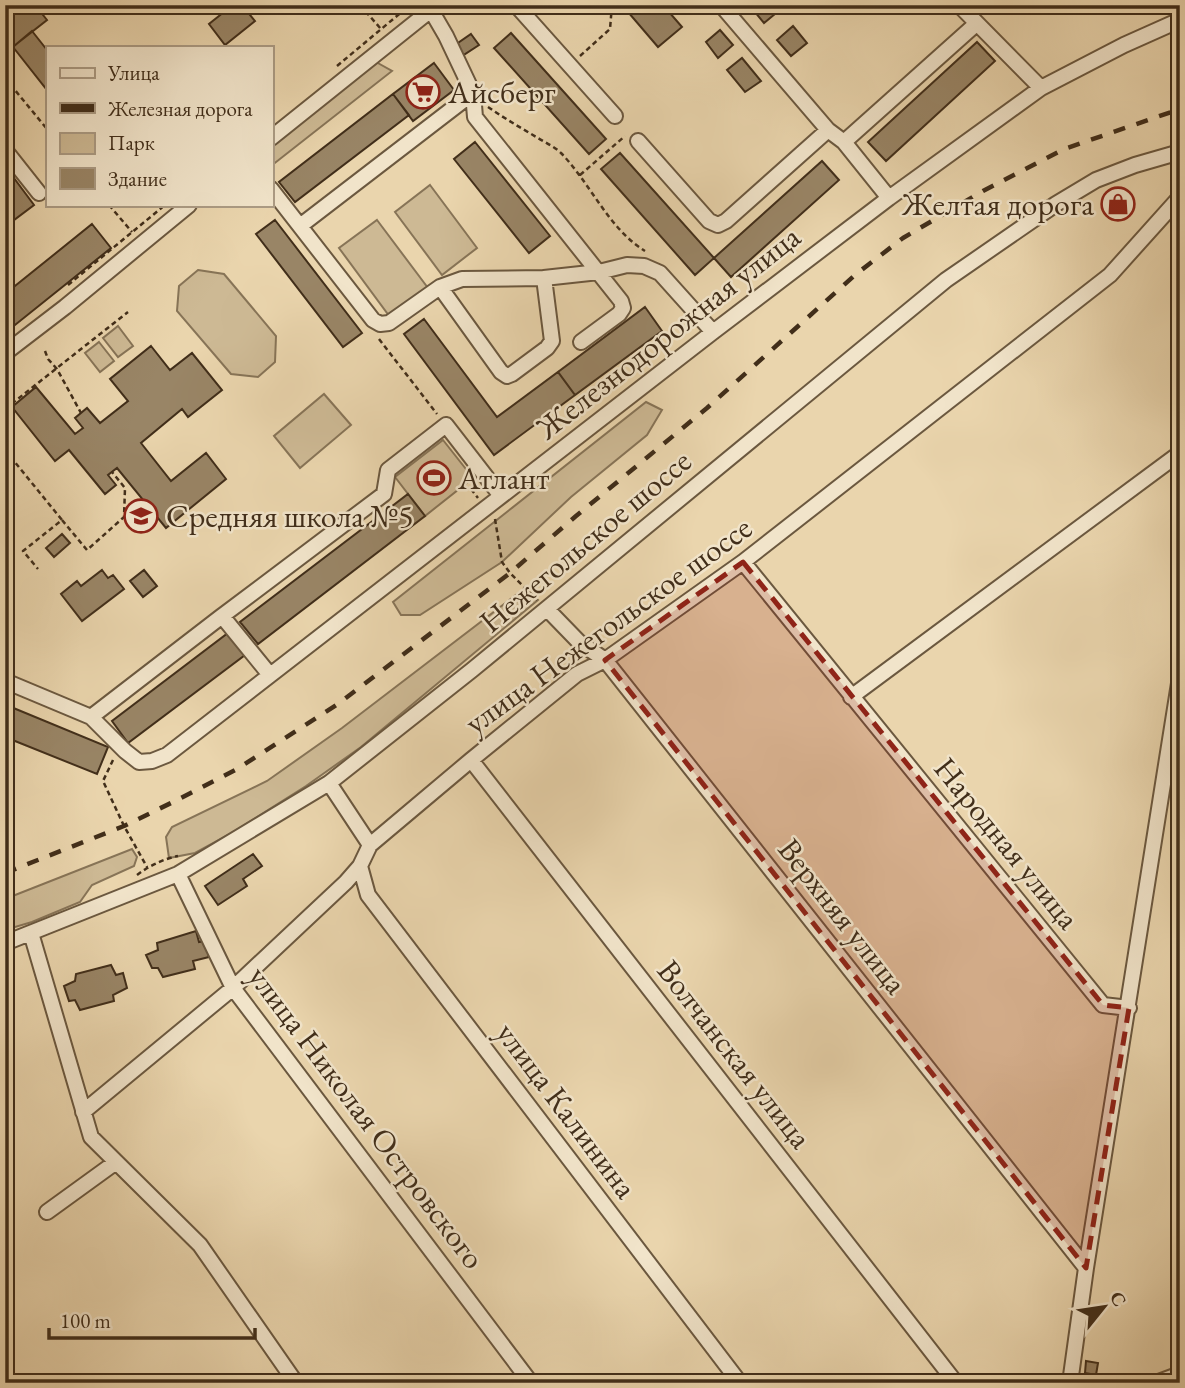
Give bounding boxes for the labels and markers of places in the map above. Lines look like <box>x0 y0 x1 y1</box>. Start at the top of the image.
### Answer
place label: Айсберг <box>447 71 556 113</box>
supermarket icon: Айсберг <box>404 73 442 111</box>
place label: Желтая дорога <box>901 183 1094 225</box>
shop icon: Желтая дорога <box>1099 185 1137 223</box>
place label: Атлант <box>457 457 549 499</box>
sports icon: Атлант <box>415 459 453 497</box>
place label: Средняя школа №5 <box>166 495 414 537</box>
school or university icon: Средняя школа №5 <box>122 497 160 535</box>

